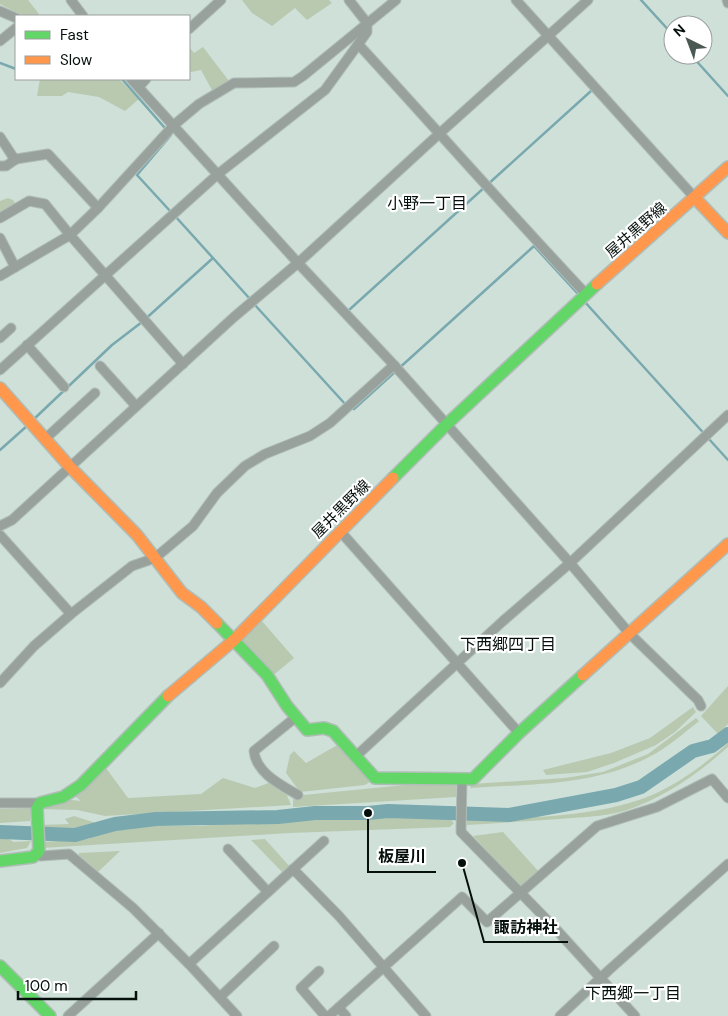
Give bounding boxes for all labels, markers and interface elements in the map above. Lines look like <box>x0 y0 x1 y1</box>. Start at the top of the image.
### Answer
legend <box>15 15 190 80</box>
north arrow <box>663 15 713 65</box>
text: N <box>669 20 689 40</box>
text: Fast <box>60 25 89 45</box>
text: Slow <box>60 50 93 70</box>
district label: 小野一丁目 <box>387 193 467 214</box>
street label: 屋井黒野線 <box>601 198 671 262</box>
street label: 屋井黒野線 <box>307 475 375 543</box>
district label: 下西郷四丁目 <box>460 634 556 655</box>
callout: 板屋川 <box>368 841 436 872</box>
text: 板屋川 <box>378 846 426 867</box>
callout: 諏訪神社 <box>484 911 568 942</box>
text: 諏訪神社 <box>494 917 558 938</box>
scale bar <box>18 968 135 1000</box>
text: 100 m <box>25 976 68 996</box>
district label: 下西郷一丁目 <box>585 983 681 1004</box>

